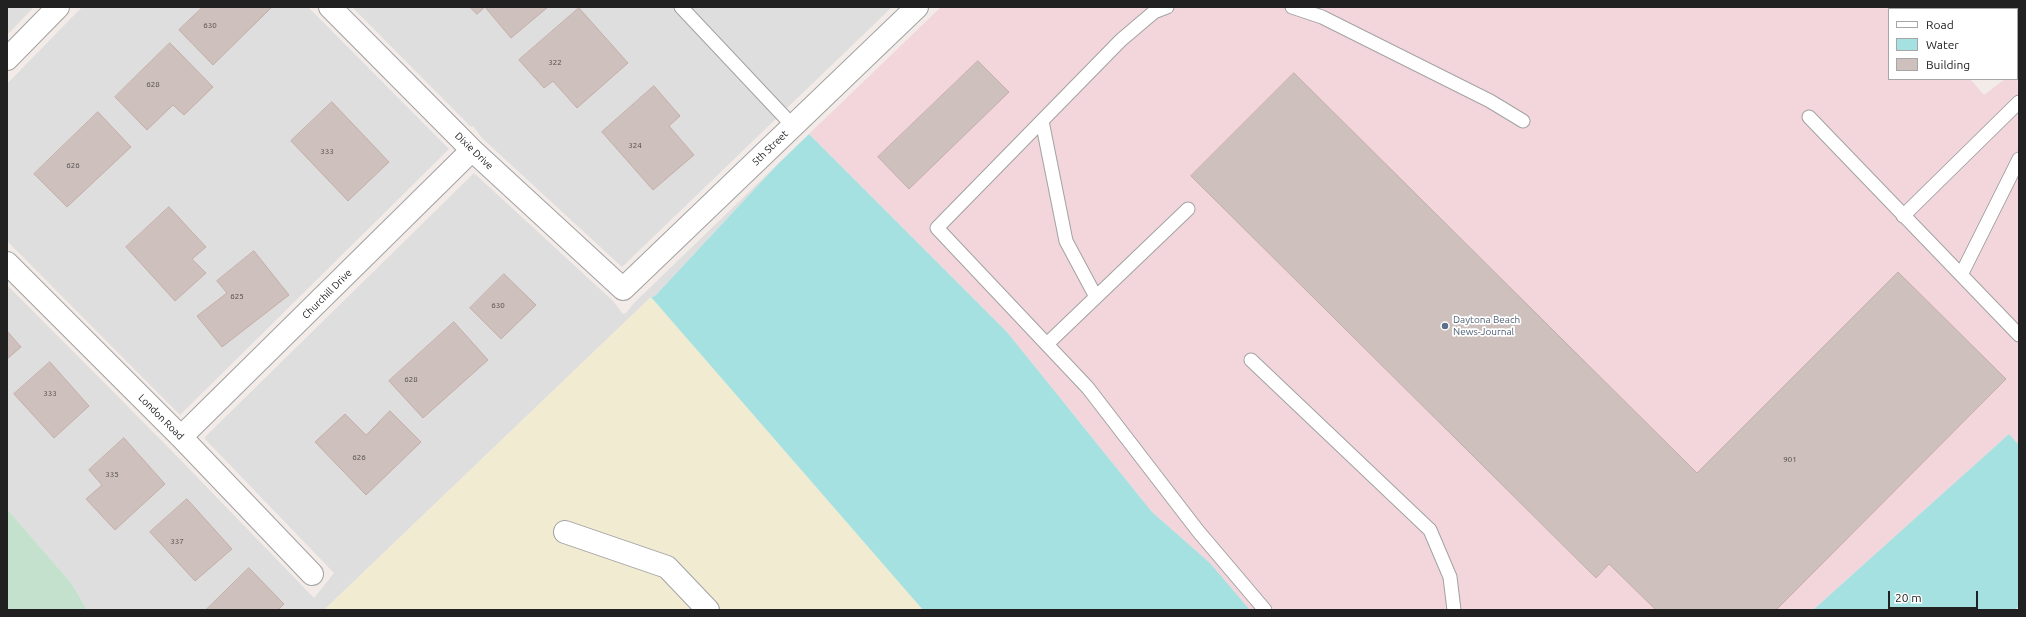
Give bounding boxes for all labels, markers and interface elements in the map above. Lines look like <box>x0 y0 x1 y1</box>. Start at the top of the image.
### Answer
legend <box>1888 8 2018 80</box>
text: Road <box>1926 18 1954 31</box>
house number: 630 <box>203 20 217 30</box>
text: Water <box>1926 38 1959 51</box>
house number: 322 <box>548 57 562 67</box>
text: Building <box>1926 58 1970 71</box>
house number: 628 <box>146 79 160 89</box>
street label: 5th Street <box>749 128 791 168</box>
street label: Dixie Drive <box>452 130 496 172</box>
house number: 324 <box>628 140 642 150</box>
house number: 333 <box>320 146 334 156</box>
house number: 626 <box>66 160 80 170</box>
street label: Churchill Drive <box>300 267 354 321</box>
house number: 625 <box>230 291 244 301</box>
house number: 630 <box>491 300 505 310</box>
place label: Daytona Beach News-Journal <box>1453 314 1520 338</box>
marker: Daytona Beach News-Journal <box>1440 321 1450 331</box>
house number: 628 <box>404 374 418 384</box>
house number: 333 <box>43 388 57 398</box>
street label: London Road <box>136 392 186 442</box>
house number: 626 <box>352 452 366 462</box>
house number: 901 <box>1783 454 1797 464</box>
house number: 335 <box>105 469 119 479</box>
house number: 337 <box>170 536 184 546</box>
scale bar <box>1890 583 1980 609</box>
text: 20 m <box>1895 591 1922 604</box>

